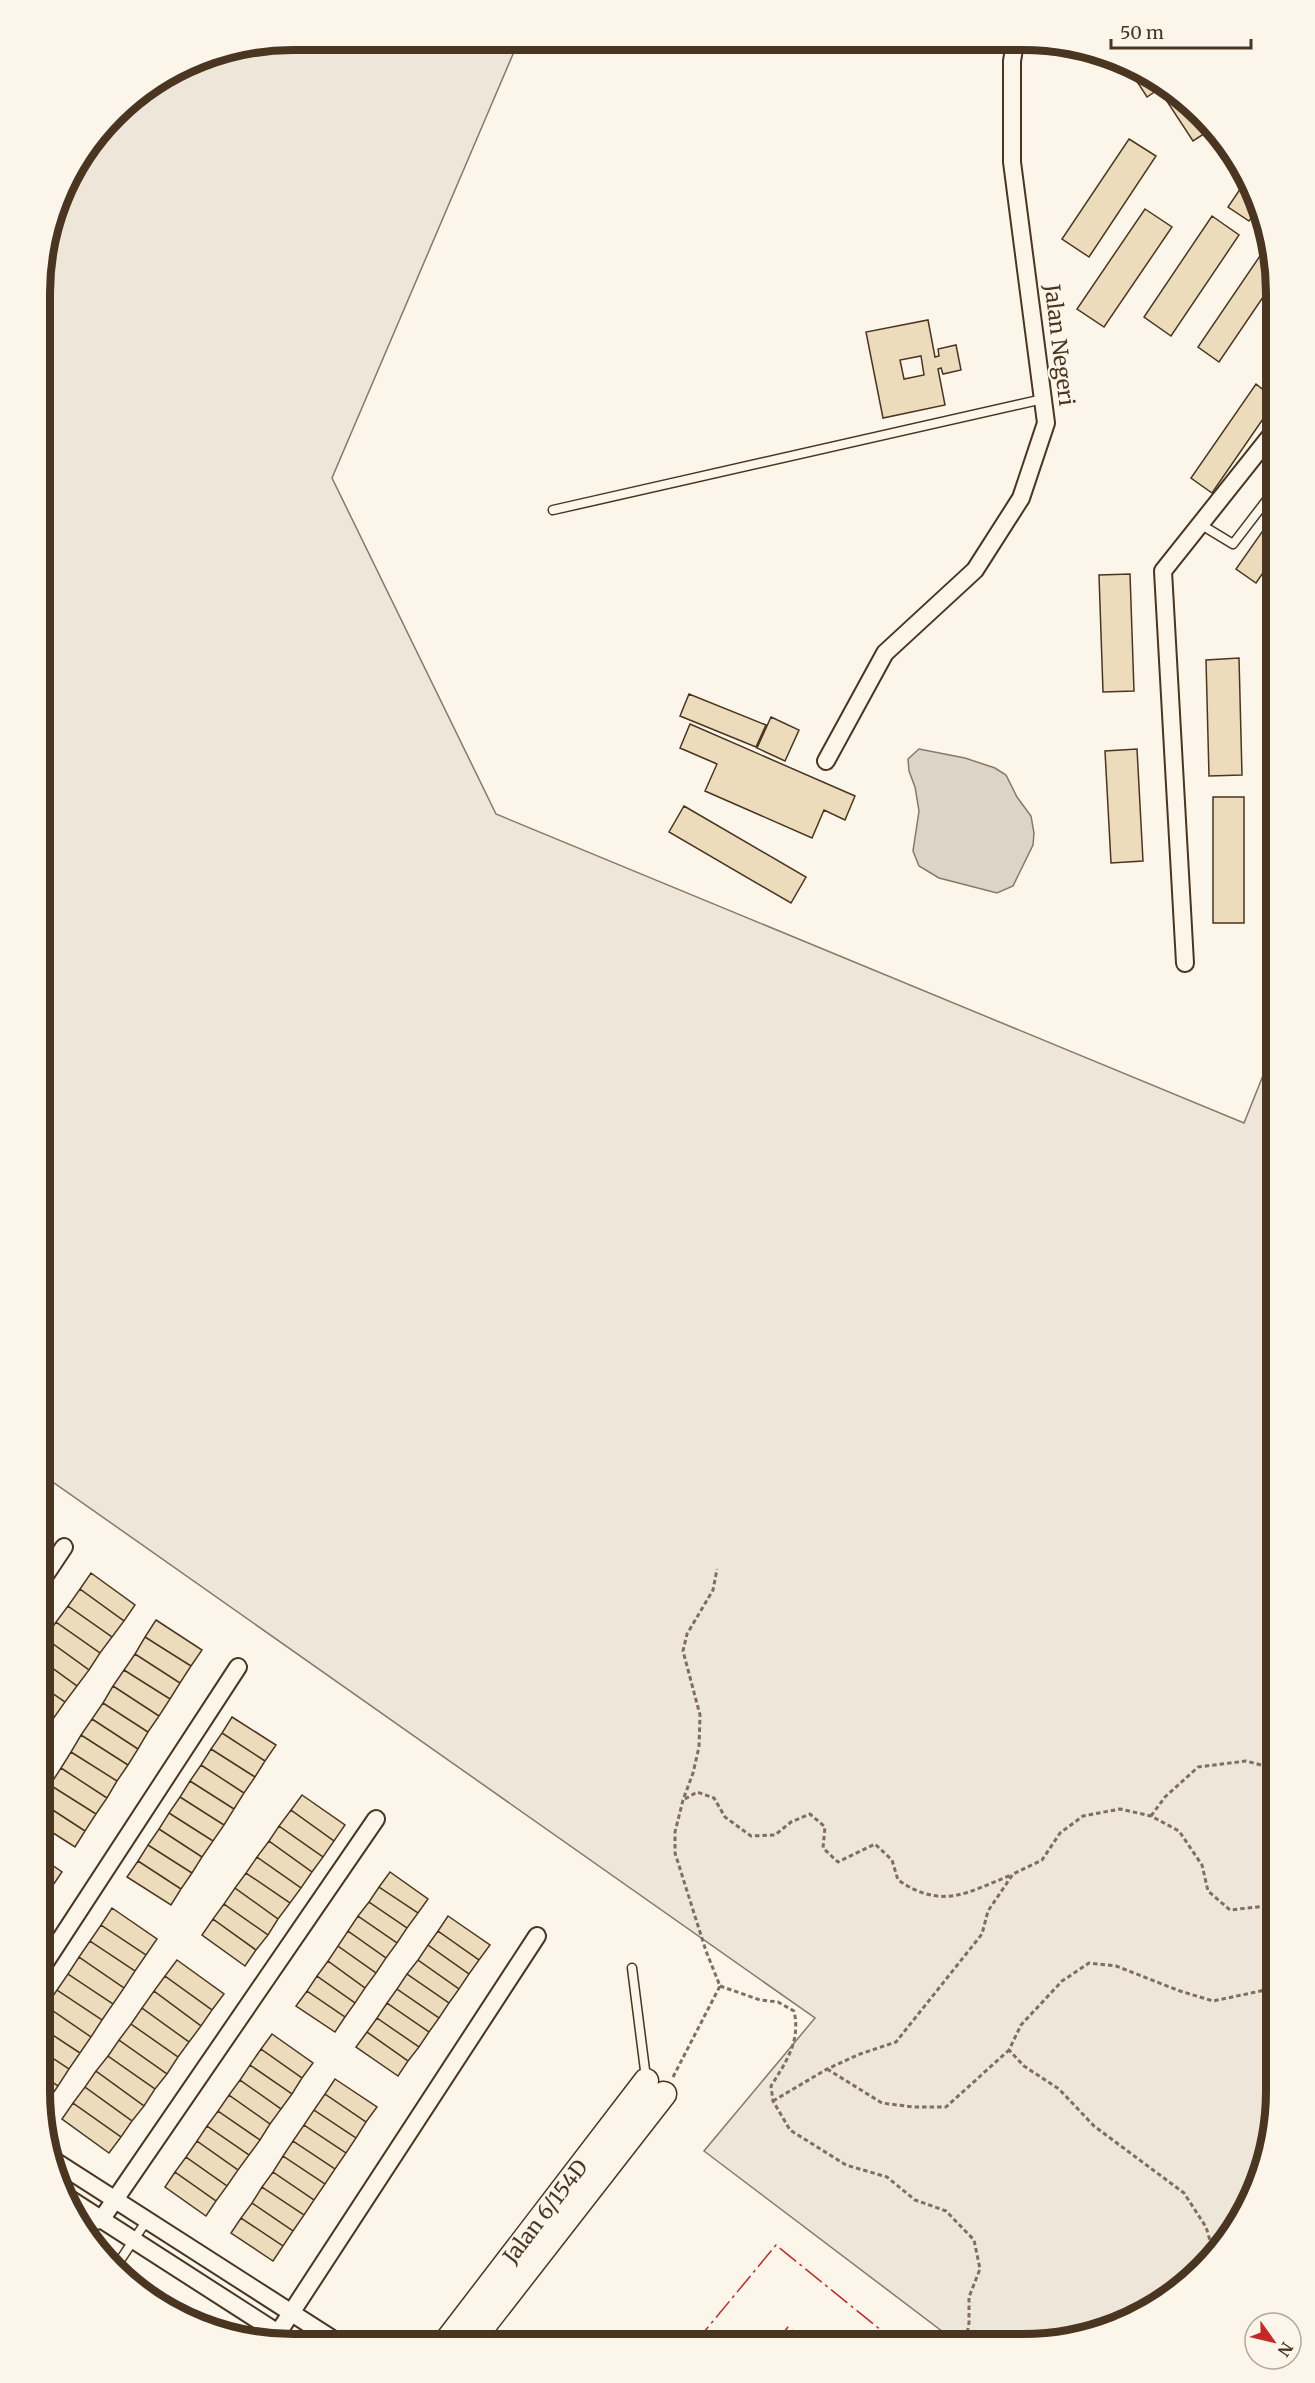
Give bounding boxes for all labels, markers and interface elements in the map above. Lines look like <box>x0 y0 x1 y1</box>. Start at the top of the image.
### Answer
scale bar <box>1111 12 1250 50</box>
text: 50 m <box>1120 21 1164 44</box>
street label: Jalan Negeri <box>1039 282 1080 407</box>
street label: Jalan 6/154D <box>496 2154 594 2270</box>
north arrow <box>1243 2311 1303 2371</box>
text: N <box>1273 2339 1297 2361</box>

